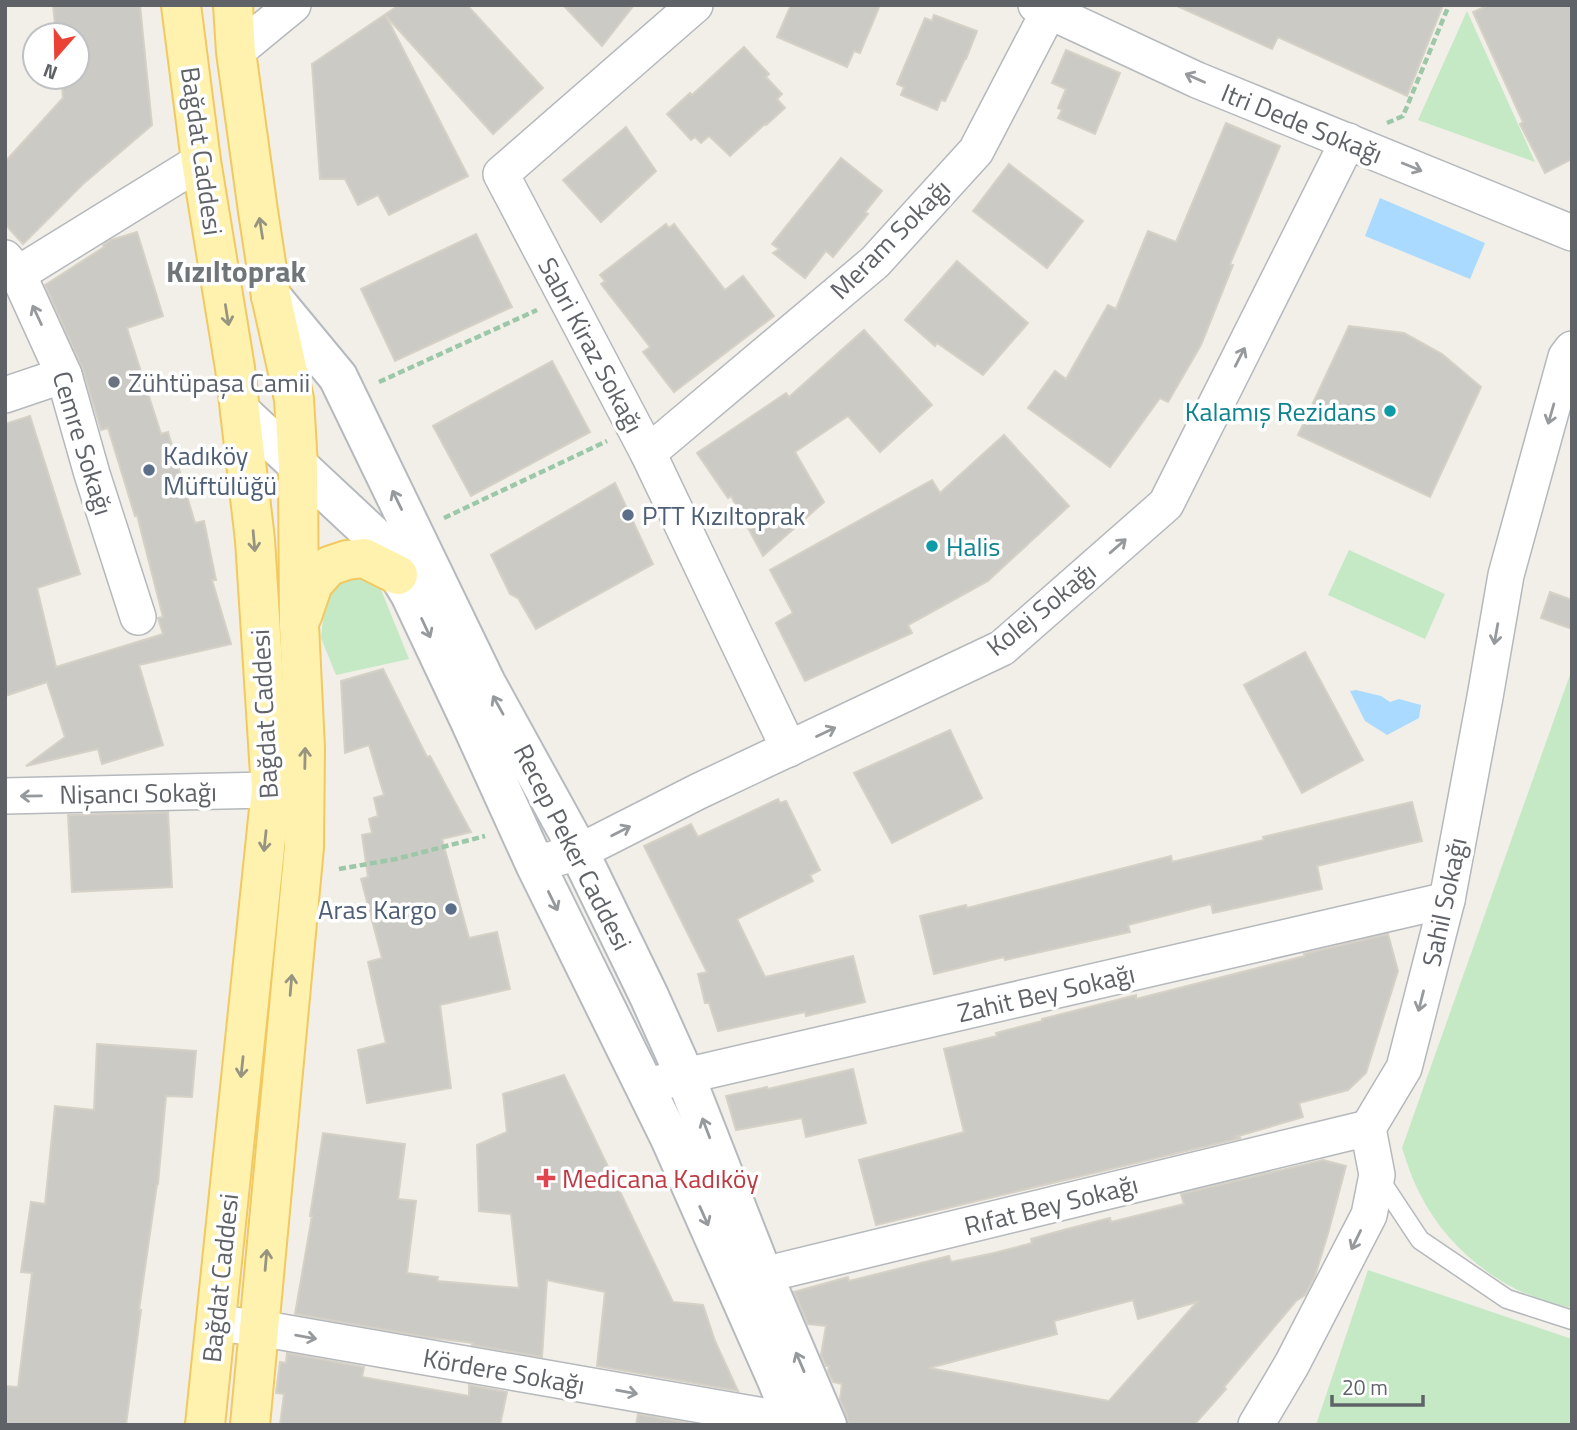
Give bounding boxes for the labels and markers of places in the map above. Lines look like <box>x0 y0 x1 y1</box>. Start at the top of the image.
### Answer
place label: Zühtüpaşa Camii <box>128 363 310 402</box>
marker: Zühtüpaşa Camii <box>106 374 122 390</box>
place label: Kalamış Rezidans <box>1185 392 1376 431</box>
marker: Kalamış Rezidans <box>1382 403 1398 419</box>
place label: Kadıköy Müftülüğü <box>163 436 277 505</box>
marker: Kadıköy Müftülüğü <box>141 462 157 478</box>
place label: PTT Kızıltoprak <box>642 496 806 535</box>
marker: PTT Kızıltoprak <box>620 507 636 523</box>
place label: Halis <box>946 527 1000 566</box>
marker: Halis <box>924 538 940 554</box>
place label: Aras Kargo <box>318 890 437 929</box>
marker: Aras Kargo <box>443 901 459 917</box>
place label: Medicana Kadıköy <box>562 1159 759 1198</box>
marker: Medicana Kadıköy <box>536 1168 556 1188</box>

